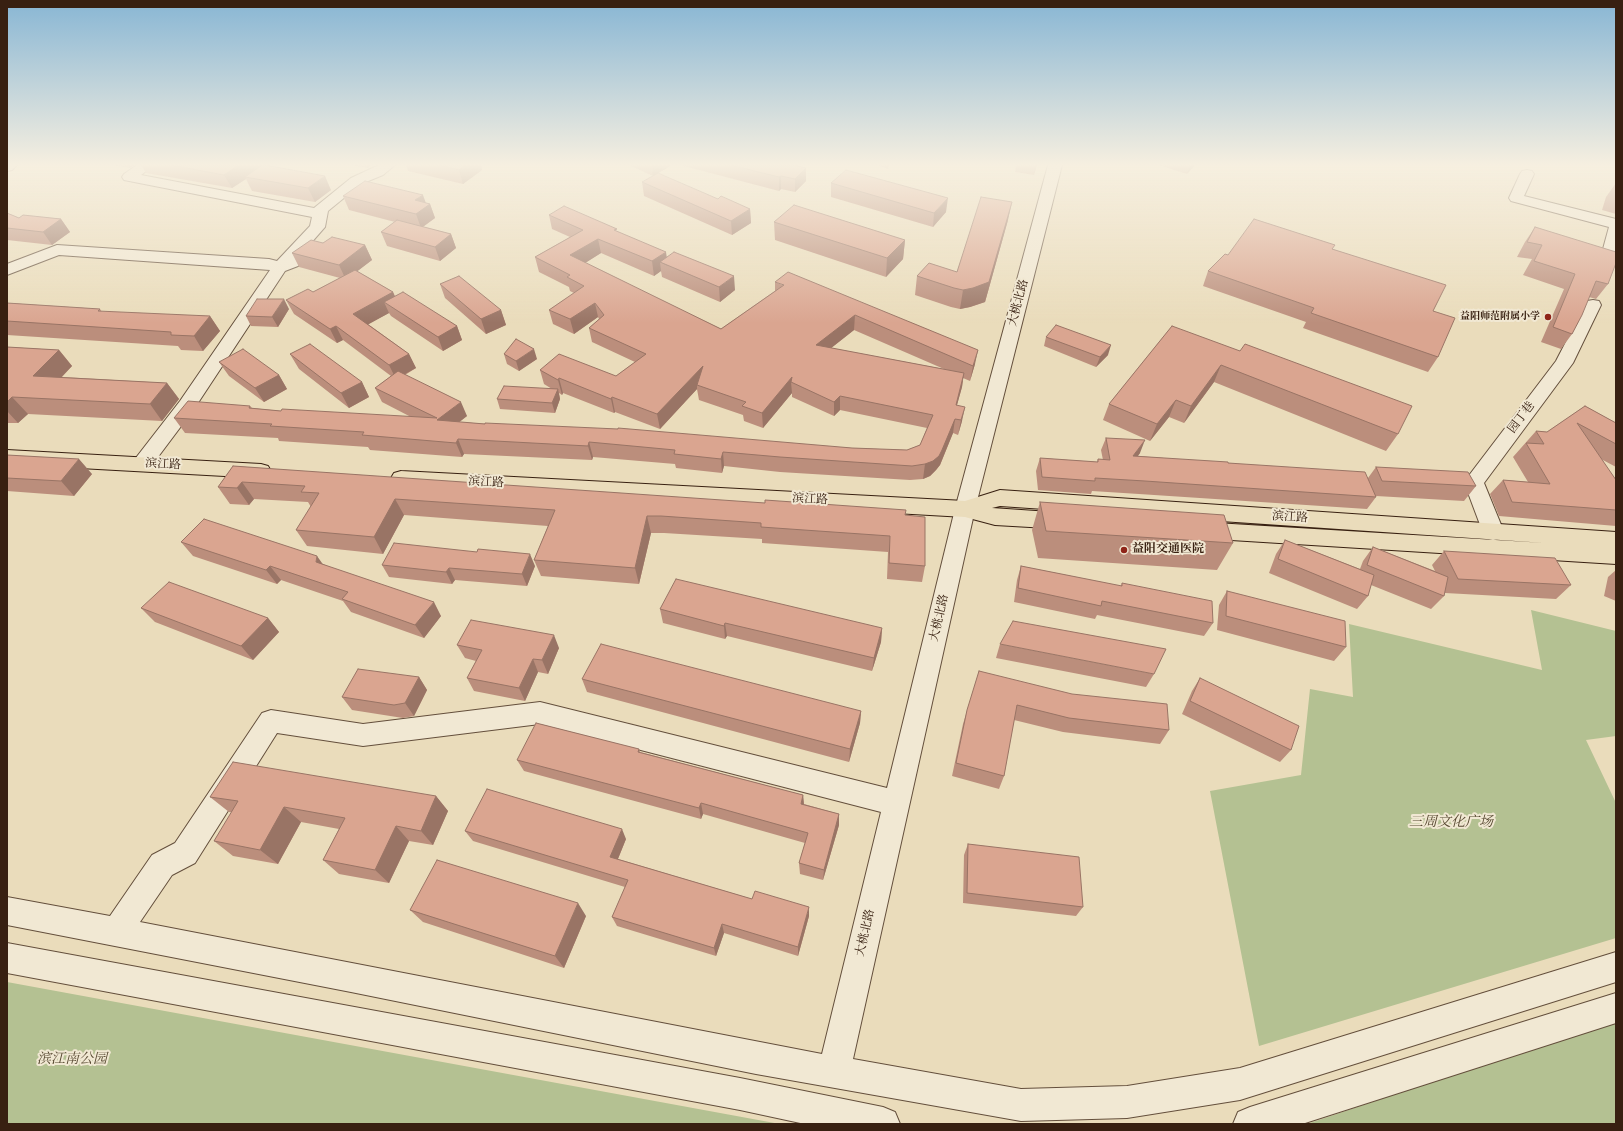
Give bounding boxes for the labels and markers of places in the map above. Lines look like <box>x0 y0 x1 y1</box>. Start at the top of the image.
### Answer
place label: 益阳师范附属小学 <box>1460 311 1540 323</box>
marker: 益阳师范附属小学 <box>1543 312 1553 322</box>
place label: 益阳交通医院 <box>1132 543 1204 557</box>
marker: 益阳交通医院 <box>1119 545 1129 555</box>

